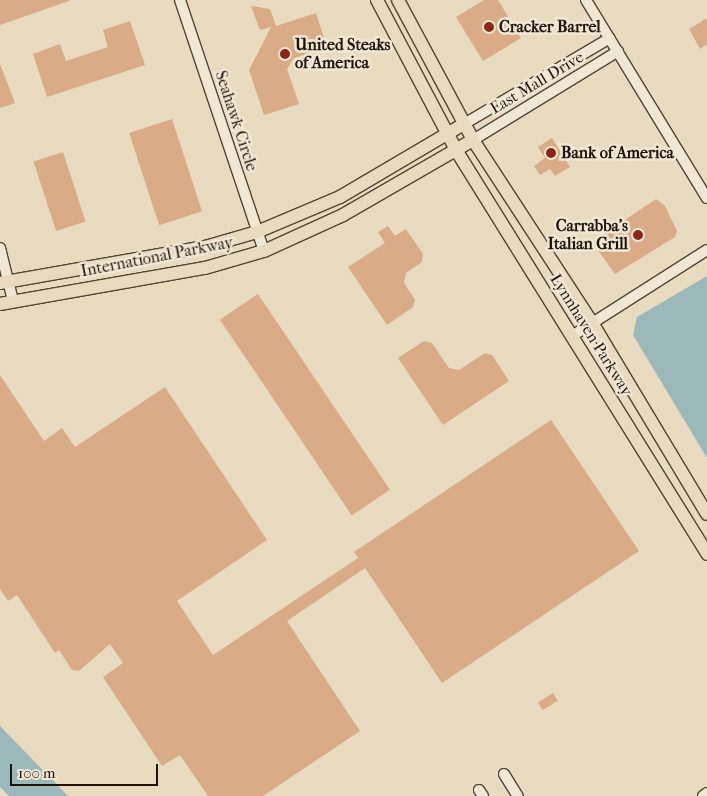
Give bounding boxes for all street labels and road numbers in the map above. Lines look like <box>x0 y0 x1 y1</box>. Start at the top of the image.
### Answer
street label: East Mall Drive <box>487 48 587 118</box>
street label: Seahawk Circle <box>211 68 261 174</box>
street label: International Parkway <box>79 233 235 281</box>
street label: Lynnhaven Parkway <box>546 271 636 399</box>

